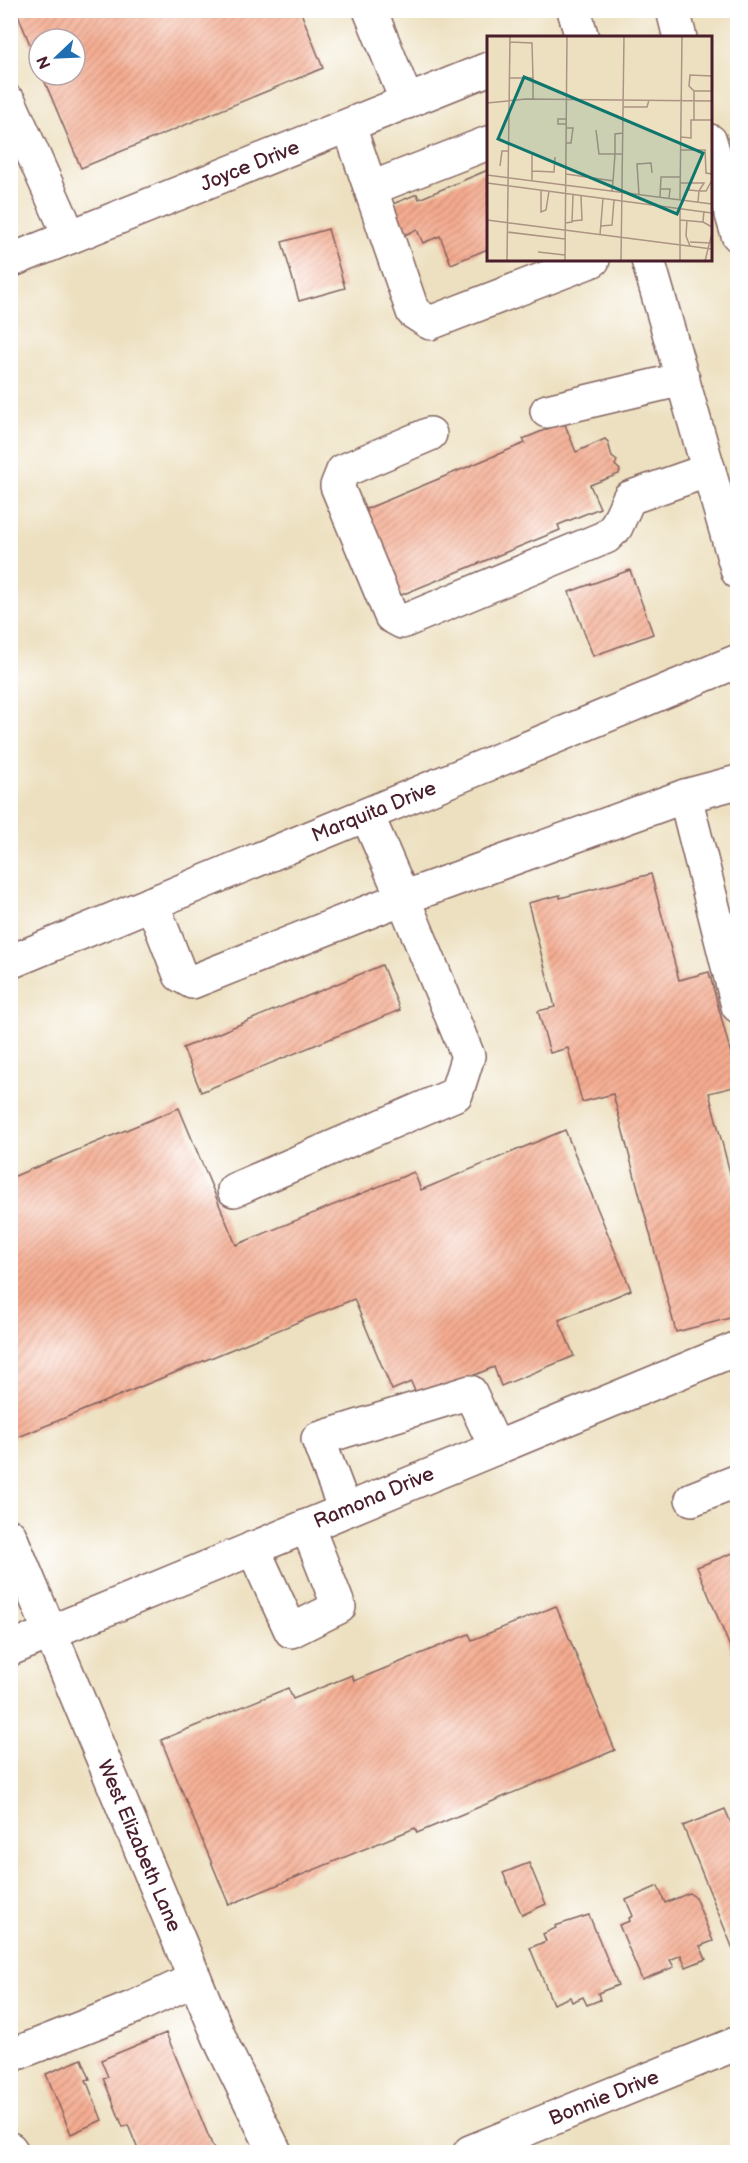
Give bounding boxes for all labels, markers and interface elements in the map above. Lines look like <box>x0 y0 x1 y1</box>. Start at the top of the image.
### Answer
north arrow <box>27 27 87 87</box>
inset map <box>487 36 712 261</box>
text: N <box>33 53 56 72</box>
street label: Joyce Drive <box>197 135 303 197</box>
street label: Marquita Drive <box>308 776 440 848</box>
street label: Ramona Drive <box>310 1462 438 1534</box>
street label: West Elizabeth Lane <box>92 1756 186 1936</box>
street label: Bonnie Drive <box>545 2065 663 2131</box>

